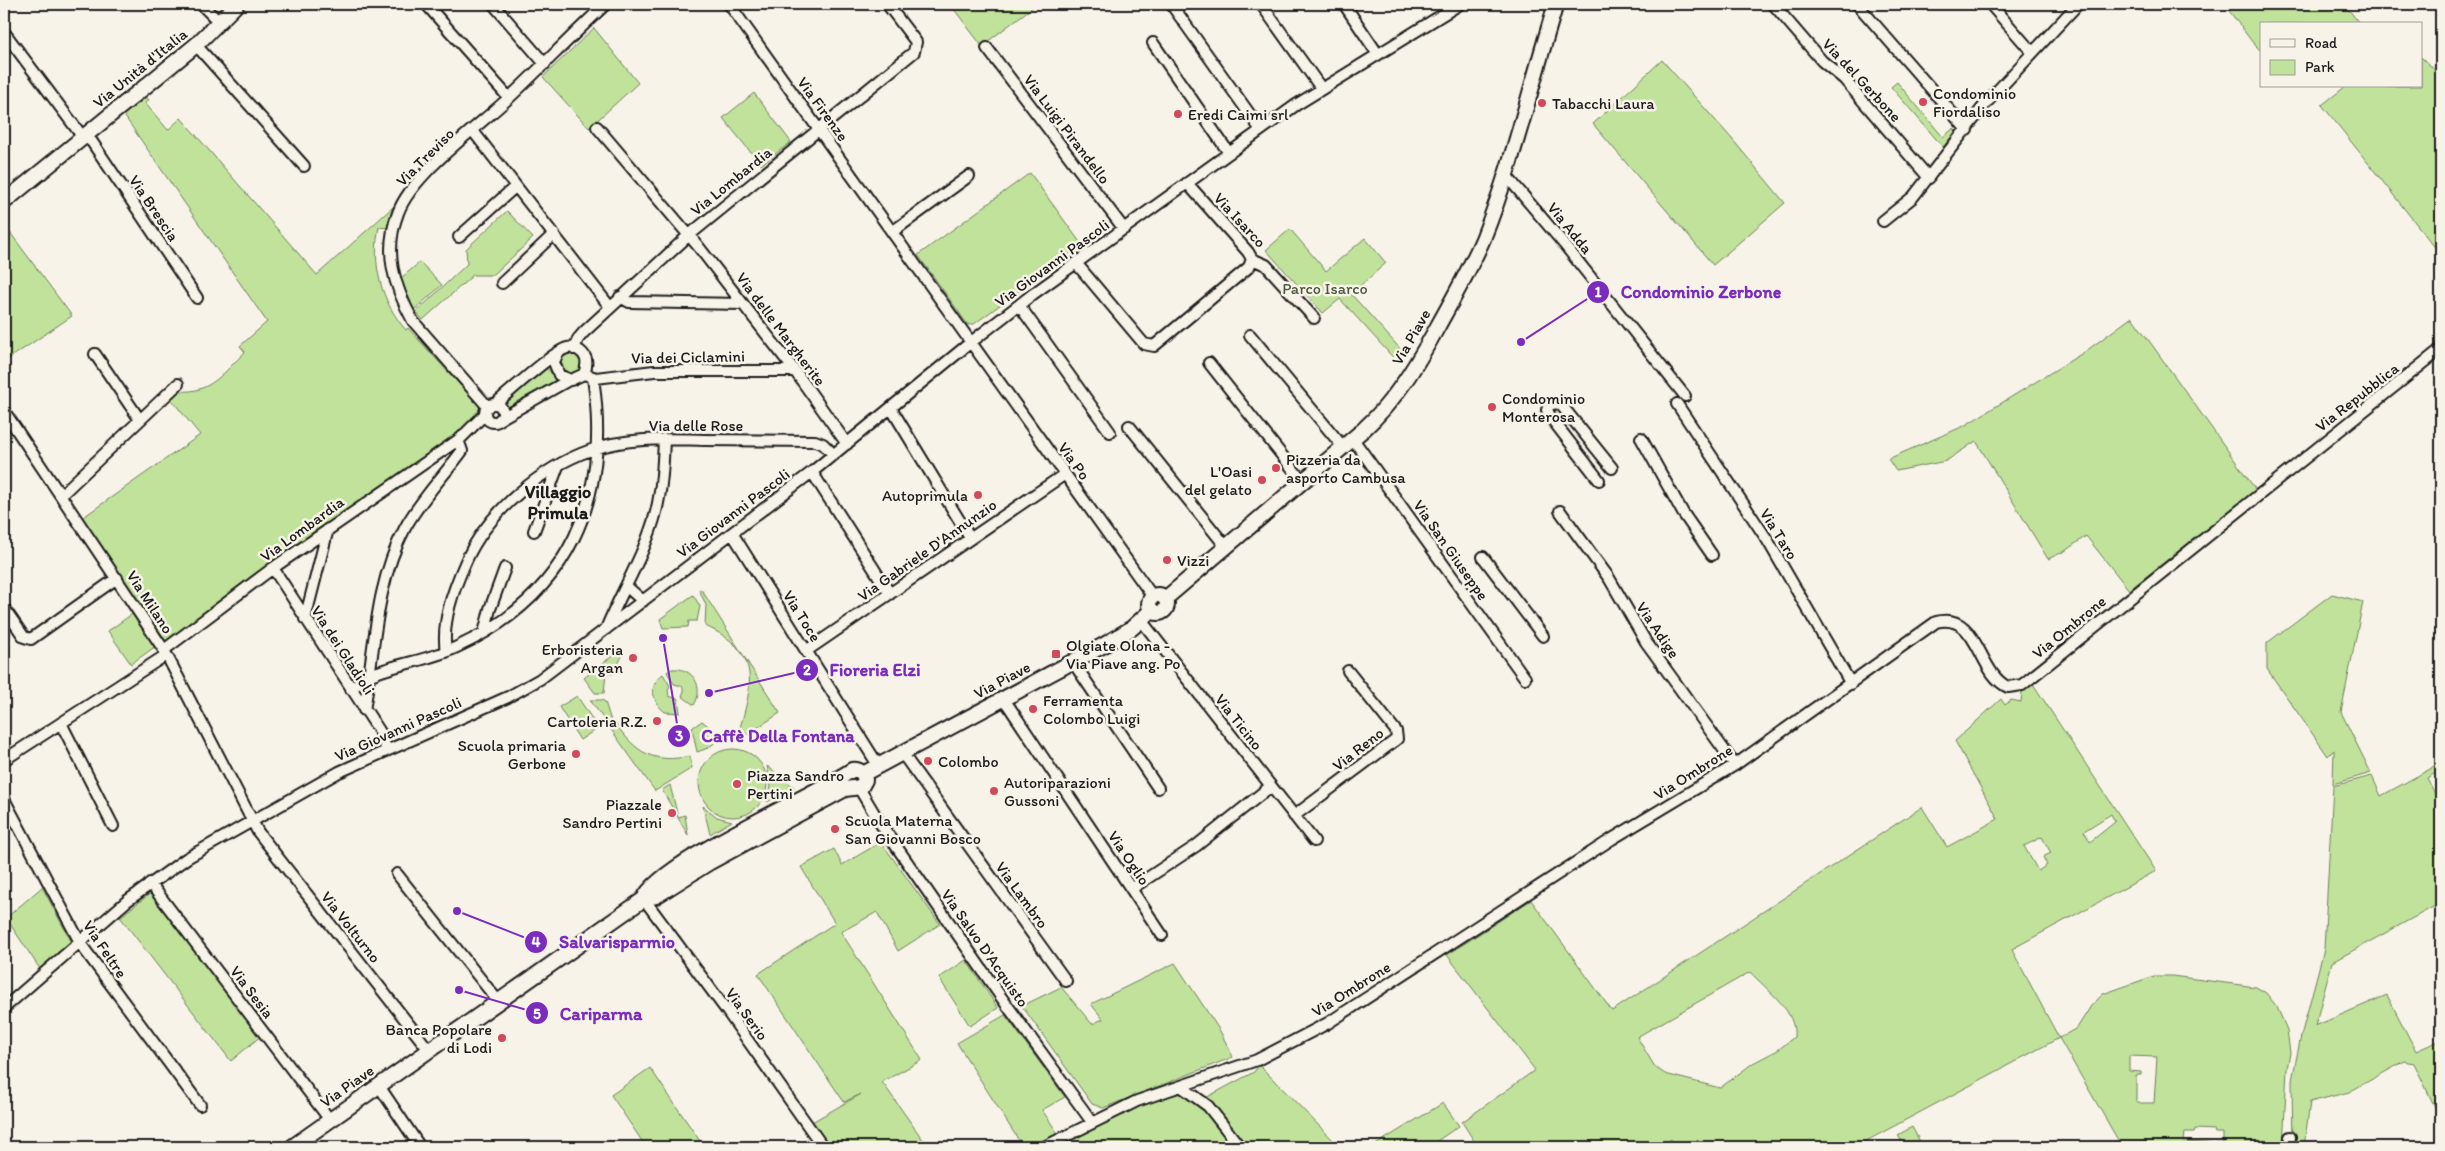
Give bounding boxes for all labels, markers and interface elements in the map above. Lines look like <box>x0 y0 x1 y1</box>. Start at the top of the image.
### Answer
legend <box>2260 22 2422 88</box>
street label: Via Unità d'Italia <box>89 24 191 112</box>
street label: Via del Gerbone <box>1818 34 1906 126</box>
text: Road <box>2305 34 2338 52</box>
text: Park <box>2305 58 2335 76</box>
street label: Via Luigi Pirandello <box>1020 70 1114 188</box>
street label: Via Firenze <box>793 73 853 145</box>
place label: Condominio Fiordaliso <box>1933 84 2016 121</box>
place label: Tabacchi Laura <box>1552 94 1655 113</box>
marker: Condominio Fiordaliso <box>1917 96 1929 108</box>
marker: Tabacchi Laura <box>1536 97 1548 109</box>
place label: Eredi Caimi srl <box>1188 105 1289 124</box>
marker: Eredi Caimi srl <box>1172 108 1184 120</box>
street label: Via Treviso <box>392 124 458 190</box>
street label: Via Lombardia <box>687 142 776 220</box>
street label: Via Brescia <box>125 171 183 245</box>
street label: Via Isarco <box>1210 189 1270 251</box>
street label: Via Adda <box>1543 198 1597 258</box>
street label: Via Giovanni Pascoli <box>991 215 1113 311</box>
street label: Via delle Margherite <box>732 269 830 389</box>
callout: Condominio Zerbone <box>1586 275 1791 308</box>
park label: Parco Isarco <box>1282 279 1368 298</box>
text: Condominio Zerbone <box>1621 281 1782 303</box>
text: 1 <box>1595 283 1602 301</box>
street label: Via Piave <box>1387 306 1435 368</box>
street label: Via dei Ciclamini <box>631 347 745 367</box>
street label: Via Repubblica <box>2311 358 2403 436</box>
place label: Condominio Monterosa <box>1502 389 1585 426</box>
marker: Condominio Monterosa <box>1486 401 1498 413</box>
street label: Via delle Rose <box>649 416 744 435</box>
street label: Via Po <box>1054 438 1094 484</box>
place label: Pizzeria da asporto Cambusa <box>1286 450 1406 487</box>
place label: L'Oasi del gelato <box>1185 462 1252 499</box>
marker: Pizzeria da asporto Cambusa <box>1270 462 1282 474</box>
street label: Via Giovanni Pascoli <box>673 464 793 562</box>
marker: L'Oasi del gelato <box>1256 474 1268 486</box>
district label: Villaggio Primula <box>525 481 591 524</box>
place label: Autoprimula <box>882 486 968 505</box>
marker: Autoprimula <box>972 489 984 501</box>
street label: Via Lombardia <box>256 492 348 566</box>
street label: Via Gabriele D'Annunzio <box>854 495 1000 605</box>
street label: Via San Giuseppe <box>1409 496 1493 604</box>
street label: Via Taro <box>1756 505 1802 563</box>
place label: Vizzi <box>1177 551 1209 570</box>
marker: Vizzi <box>1161 554 1173 566</box>
street label: Via Milano <box>123 567 177 637</box>
street label: Via Toce <box>779 587 825 645</box>
street label: Via Ombrone <box>2028 591 2110 663</box>
street label: Via Adige <box>1632 598 1684 662</box>
street label: Via dei Gladioli <box>307 602 379 698</box>
place label: Olgiate Olona - Via Piave ang. Po <box>1066 636 1180 673</box>
place label: Erboristeria Argan <box>542 640 623 677</box>
marker: Olgiate Olona - Via Piave ang. Po <box>1050 648 1062 660</box>
marker: Erboristeria Argan <box>627 652 639 664</box>
callout: Fioreria Elzi <box>795 653 931 686</box>
street label: Via Piave <box>970 657 1034 703</box>
text: Fioreria Elzi <box>829 659 921 681</box>
text: 2 <box>803 661 811 679</box>
street label: Via Ticino <box>1211 690 1267 754</box>
place label: Ferramenta Colombo Luigi <box>1043 691 1140 728</box>
street label: Via Giovanni Pascoli <box>332 692 464 766</box>
marker: Ferramenta Colombo Luigi <box>1027 703 1039 715</box>
place label: Cartoleria R.Z. <box>547 712 647 731</box>
marker: Cartoleria R.Z. <box>651 715 663 727</box>
callout: Caffè Della Fontana <box>667 719 865 752</box>
street label: Via Reno <box>1329 723 1387 775</box>
text: Caffè Della Fontana <box>701 725 855 747</box>
text: 3 <box>675 727 683 745</box>
place label: Scuola primaria Gerbone <box>458 736 567 773</box>
street label: Via Ombrone <box>1650 740 1736 804</box>
marker: Scuola primaria Gerbone <box>570 748 582 760</box>
place label: Colombo <box>938 752 999 771</box>
marker: Colombo <box>922 755 934 767</box>
place label: Piazza Sandro Pertini <box>747 766 844 803</box>
place label: Autoriparazioni Gussoni <box>1004 773 1111 810</box>
marker: Piazza Sandro Pertini <box>731 778 743 790</box>
marker: Autoriparazioni Gussoni <box>988 785 1000 797</box>
place label: Piazzale Sandro Pertini <box>563 795 662 832</box>
marker: Piazzale Sandro Pertini <box>666 807 678 819</box>
place label: Scuola Materna San Giovanni Bosco <box>845 811 981 848</box>
marker: Scuola Materna San Giovanni Bosco <box>829 823 841 835</box>
street label: Via Oglio <box>1104 827 1154 889</box>
street label: Via Lambro <box>991 858 1053 932</box>
street label: Via Salvo D'Acquisto <box>937 885 1033 1011</box>
street label: Via Volturno <box>317 887 385 967</box>
street label: Via Feltre <box>79 917 131 981</box>
callout: Salvarisparmio <box>524 925 685 958</box>
text: Salvarisparmio <box>559 931 675 953</box>
text: 4 <box>531 933 541 951</box>
street label: Via Ombrone <box>1308 957 1394 1021</box>
street label: Via Sesia <box>226 962 278 1022</box>
street label: Via Serio <box>722 984 772 1044</box>
callout: Cariparma <box>524 997 652 1030</box>
text: Cariparma <box>560 1003 643 1025</box>
text: 5 <box>533 1005 541 1023</box>
place label: Banca Popolare di Lodi <box>385 1020 492 1057</box>
marker: Banca Popolare di Lodi <box>496 1032 508 1044</box>
street label: Via Piave <box>316 1061 378 1111</box>

